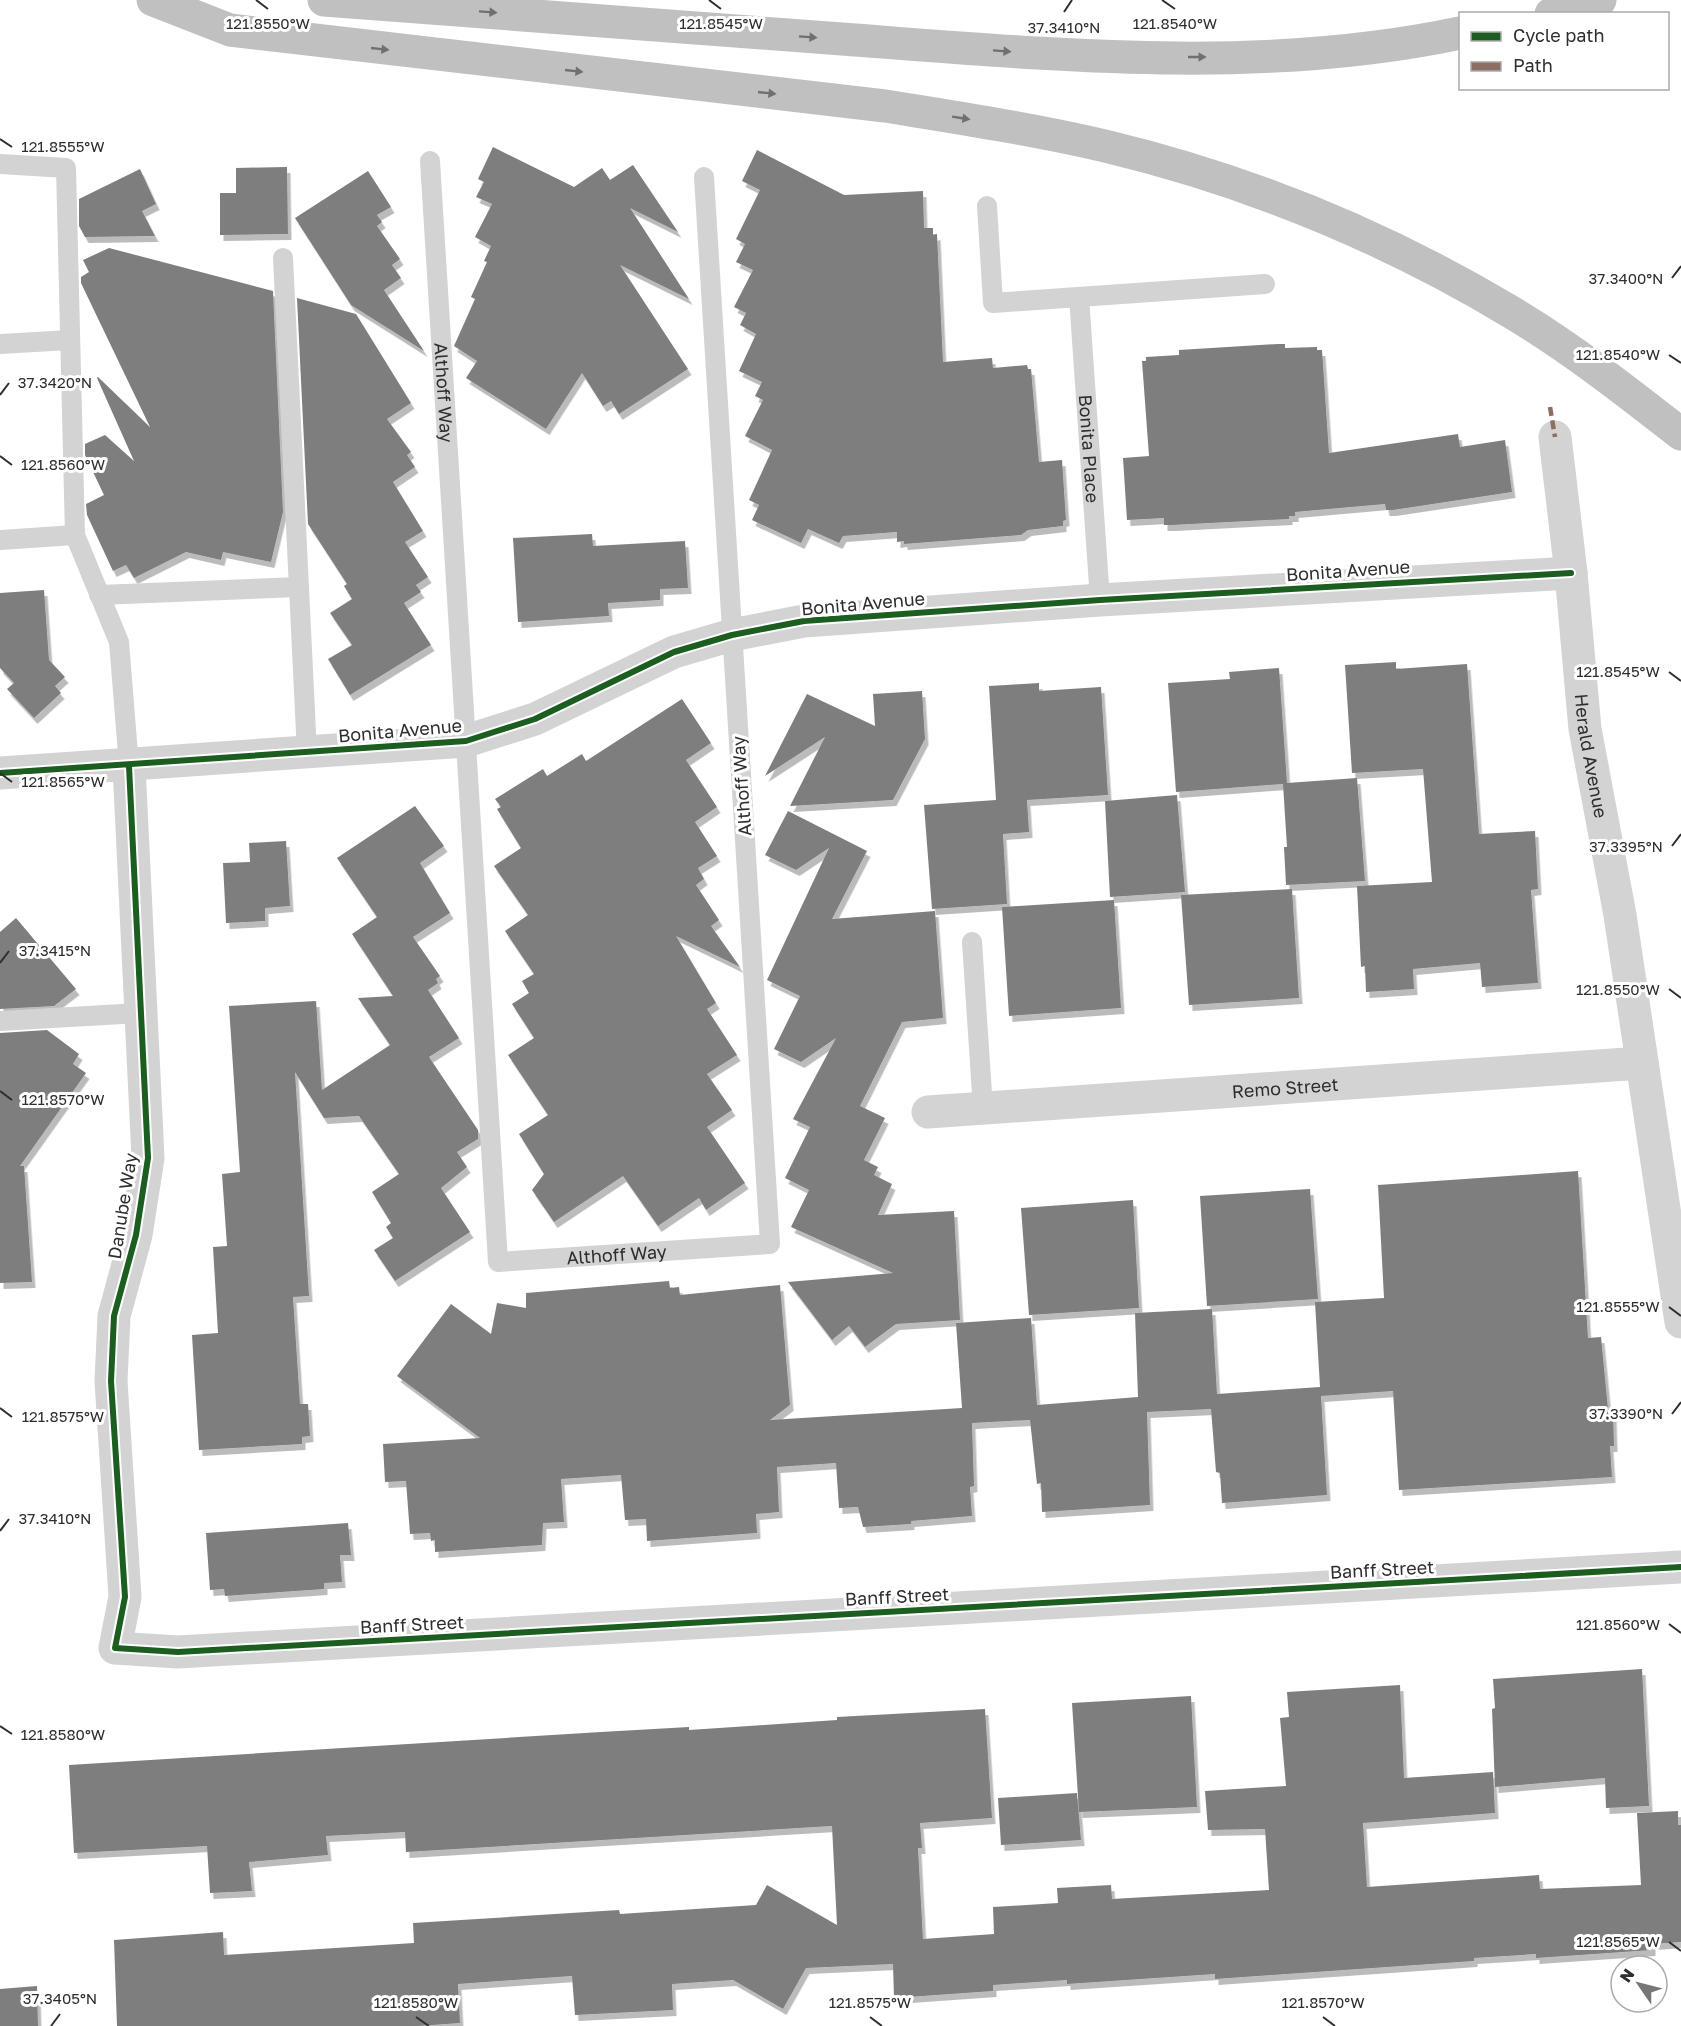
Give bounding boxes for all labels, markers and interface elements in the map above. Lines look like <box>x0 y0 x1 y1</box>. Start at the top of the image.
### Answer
one-way arrow <box>478 8 497 17</box>
legend <box>1459 12 1669 90</box>
text: 121.8550°W <box>226 14 310 32</box>
text: 121.8545°W <box>679 14 763 32</box>
text: 121.8540°W <box>1133 14 1217 32</box>
text: 37.3410°N <box>1028 18 1100 36</box>
text: Cycle path <box>1513 24 1605 46</box>
one-way arrow <box>798 32 817 41</box>
one-way arrow <box>371 44 390 54</box>
one-way arrow <box>993 46 1012 56</box>
one-way arrow <box>1187 52 1206 62</box>
text: Path <box>1513 54 1553 76</box>
one-way arrow <box>564 66 583 76</box>
one-way arrow <box>758 88 777 98</box>
one-way arrow <box>951 114 970 123</box>
text: 121.8555°W <box>21 137 105 155</box>
text: 37.3400°N <box>1588 269 1664 287</box>
street label: Althoff Way <box>430 342 458 443</box>
text: 121.8540°W <box>1576 345 1660 363</box>
text: 37.3420°N <box>18 373 92 391</box>
street label: Bonita Place <box>1075 394 1104 504</box>
text: 121.8560°W <box>21 455 105 473</box>
street label: Bonita Avenue <box>1285 555 1411 585</box>
street label: Bonita Avenue <box>800 587 926 619</box>
text: 121.8545°W <box>1576 662 1660 680</box>
street label: Herald Avenue <box>1571 693 1613 820</box>
street label: Bonita Avenue <box>337 714 463 746</box>
street label: Althoff Way <box>727 735 755 837</box>
text: 121.8565°W <box>21 772 105 790</box>
text: 37.3395°N <box>1589 837 1663 855</box>
text: 37.3415°N <box>19 941 91 959</box>
text: 121.8550°W <box>1576 980 1660 998</box>
street label: Remo Street <box>1231 1073 1339 1102</box>
text: 121.8570°W <box>21 1090 105 1108</box>
street label: Danube Way <box>103 1151 141 1261</box>
street label: Althoff Way <box>566 1240 667 1268</box>
text: 121.8555°W <box>1576 1297 1660 1315</box>
text: 37.3390°N <box>1589 1404 1663 1422</box>
text: 121.8575°W <box>22 1407 104 1425</box>
text: 37.3410°N <box>19 1509 91 1527</box>
street label: Banff Street <box>1329 1555 1435 1583</box>
street label: Banff Street <box>844 1582 950 1610</box>
street label: Banff Street <box>359 1610 465 1638</box>
text: 121.8560°W <box>1576 1615 1660 1633</box>
text: 121.8580°W <box>21 1725 105 1743</box>
text: 121.8565°W <box>1576 1932 1660 1950</box>
north arrow <box>1609 1954 1669 2014</box>
text: N <box>1615 1965 1638 1986</box>
text: 37.3405°N <box>23 1989 97 2007</box>
text: 121.8580°W <box>374 1993 458 2011</box>
text: 121.8575°W <box>829 1993 911 2011</box>
text: 121.8570°W <box>1281 1993 1365 2011</box>

